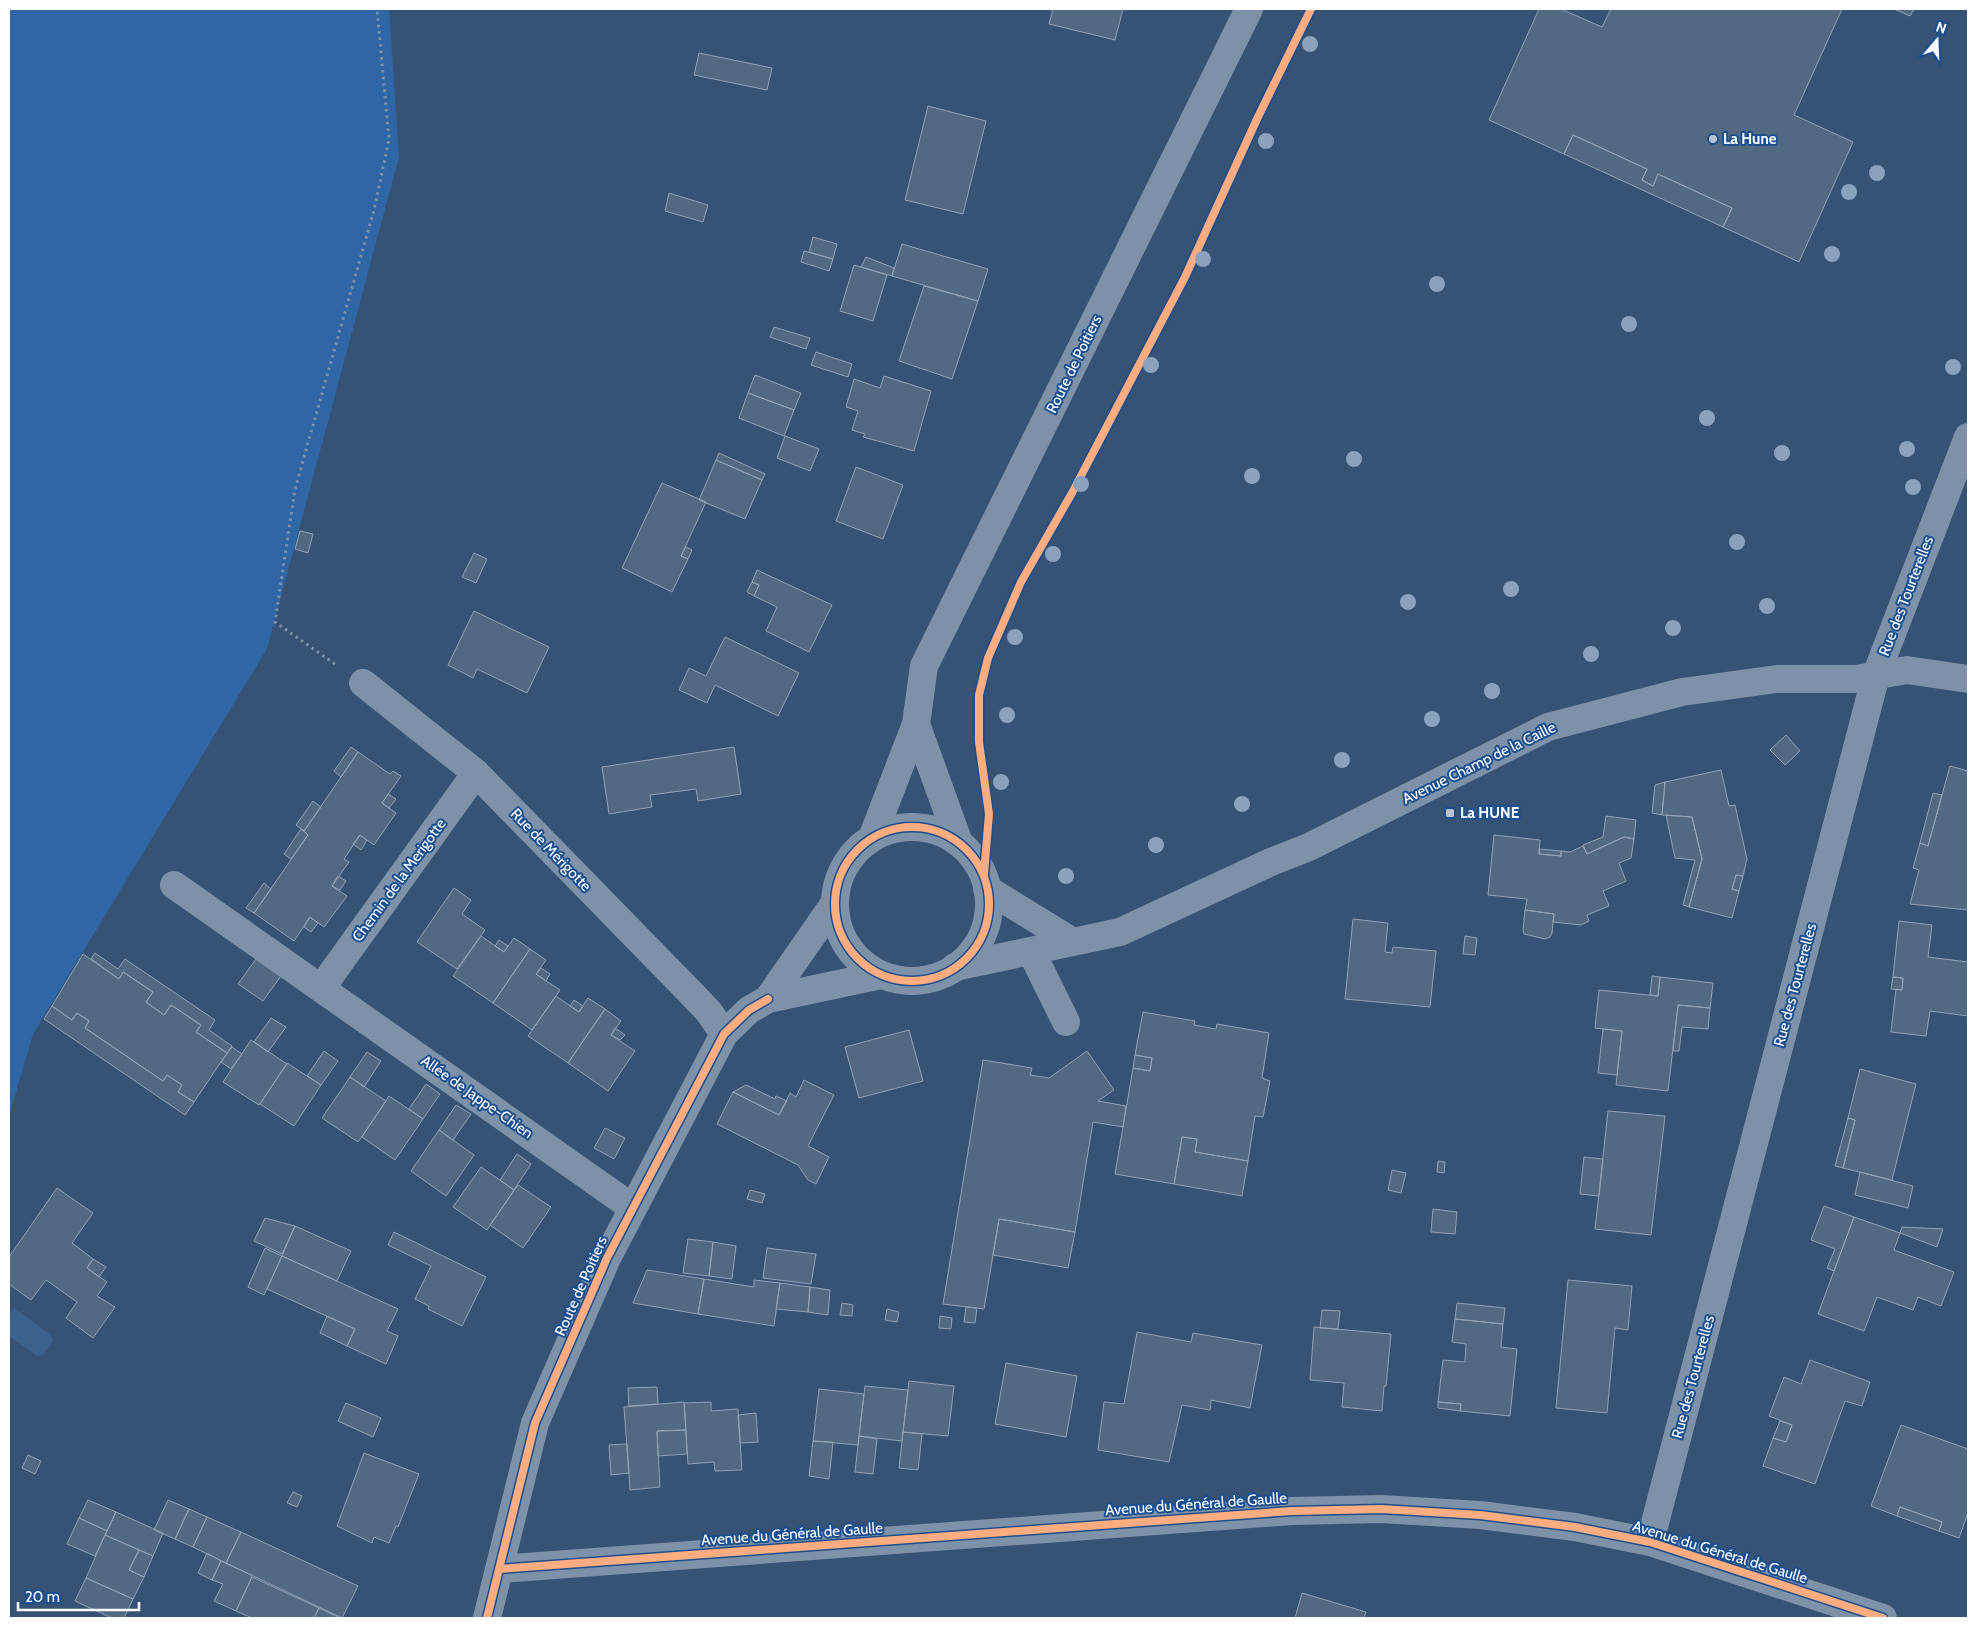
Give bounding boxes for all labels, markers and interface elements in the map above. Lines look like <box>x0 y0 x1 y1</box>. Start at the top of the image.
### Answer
north arrow <box>1912 15 1962 65</box>
text: N <box>1934 18 1949 38</box>
place label: La Hune <box>1723 130 1777 148</box>
marker: La Hune <box>1707 133 1719 145</box>
street label: Route de Poitiers <box>1042 312 1106 416</box>
street label: Rue des Tourterelles <box>1875 534 1937 658</box>
street label: Avenue Champ de la Caille <box>1399 718 1559 808</box>
place label: La HUNE <box>1460 804 1520 822</box>
street label: Rue de Mérigotte <box>507 805 595 895</box>
marker: La HUNE <box>1444 807 1456 819</box>
street label: Chemin de la Merigotte <box>348 815 450 945</box>
street label: Rue des Tourterelles <box>1770 921 1820 1049</box>
street label: Allée de Jappe-Chien <box>418 1052 536 1142</box>
street label: Route de Poitiers <box>551 1233 611 1339</box>
street label: Rue des Tourterelles <box>1668 1313 1718 1441</box>
street label: Avenue du Général de Gaulle <box>1104 1489 1288 1519</box>
street label: Avenue du Général de Gaulle <box>1630 1517 1810 1587</box>
street label: Avenue du Général de Gaulle <box>700 1519 884 1549</box>
scale bar <box>18 1580 139 1612</box>
text: 20 m <box>25 1588 60 1606</box>

